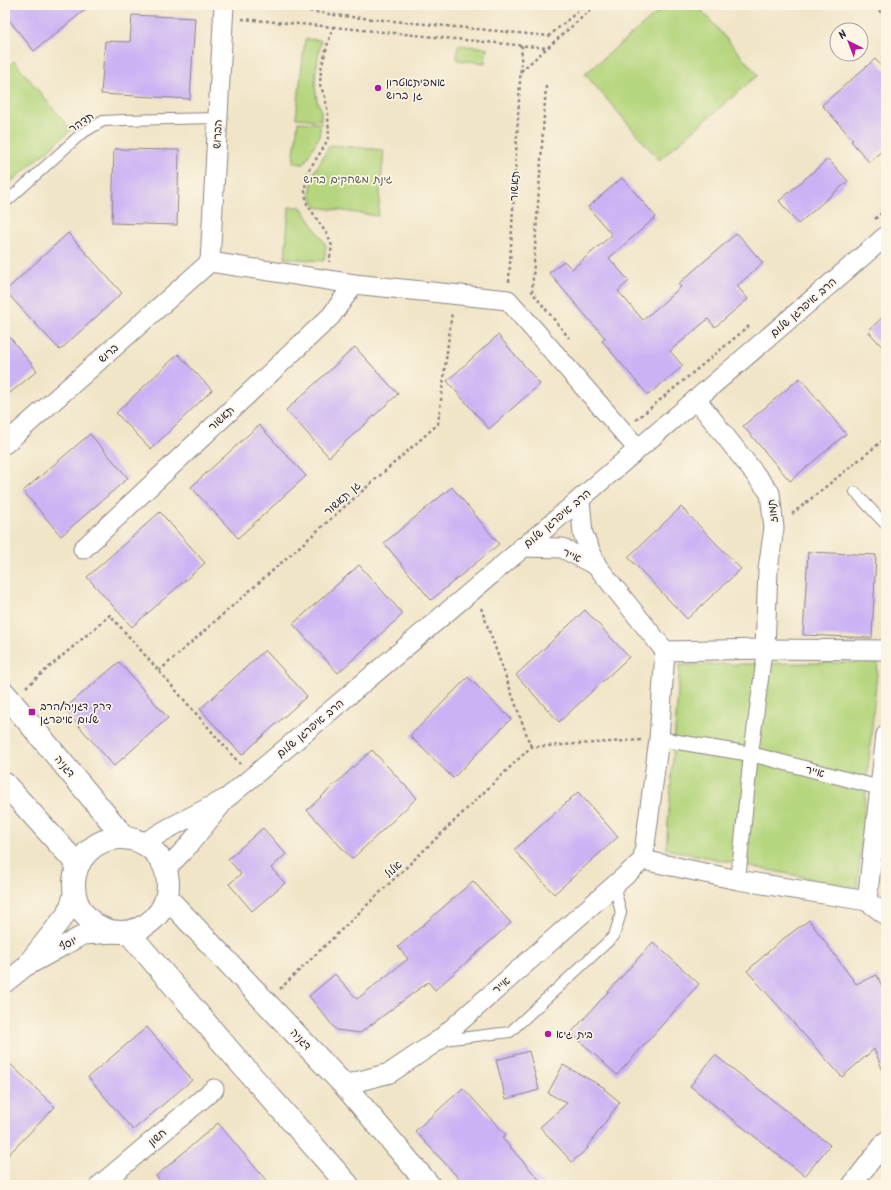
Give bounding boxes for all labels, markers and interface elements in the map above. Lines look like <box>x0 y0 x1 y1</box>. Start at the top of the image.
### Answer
north arrow <box>829 22 869 62</box>
text: N <box>834 26 852 44</box>
place label: אמפיתאטרון גן ברוש <box>386 74 445 105</box>
marker: אמפיתאטרון גן ברוש <box>373 83 383 93</box>
street label: תדהר <box>65 108 98 138</box>
street label: הברוש <box>208 119 228 149</box>
street label: תאשור <box>505 170 525 202</box>
park label: גינת משחקים ברוש <box>303 171 393 189</box>
street label: הרב איפרגן שלום <box>766 274 841 342</box>
street label: ברוש <box>94 340 123 368</box>
street label: תאשור <box>204 402 239 436</box>
street label: גן תאשור <box>320 477 366 520</box>
street label: הרב איפרגן שלום <box>520 485 595 552</box>
street label: תמוז <box>763 498 783 524</box>
street label: אייר <box>559 544 584 568</box>
street label: הרב איפרגן שלום <box>273 695 348 762</box>
place label: דרך דגניה/הרב שלום איפרגן <box>40 698 112 729</box>
marker: דרך דגניה/הרב שלום איפרגן <box>27 707 37 717</box>
street label: דגניה <box>50 752 79 782</box>
street label: אייר <box>803 761 826 783</box>
street label: אלול <box>381 857 407 883</box>
street label: יוסף <box>56 932 81 956</box>
street label: אייר <box>489 973 515 999</box>
street label: דגניה <box>285 1025 315 1055</box>
place label: בית גיא <box>556 1026 593 1044</box>
marker: בית גיא <box>543 1029 553 1039</box>
street label: חשון <box>144 1124 171 1151</box>

